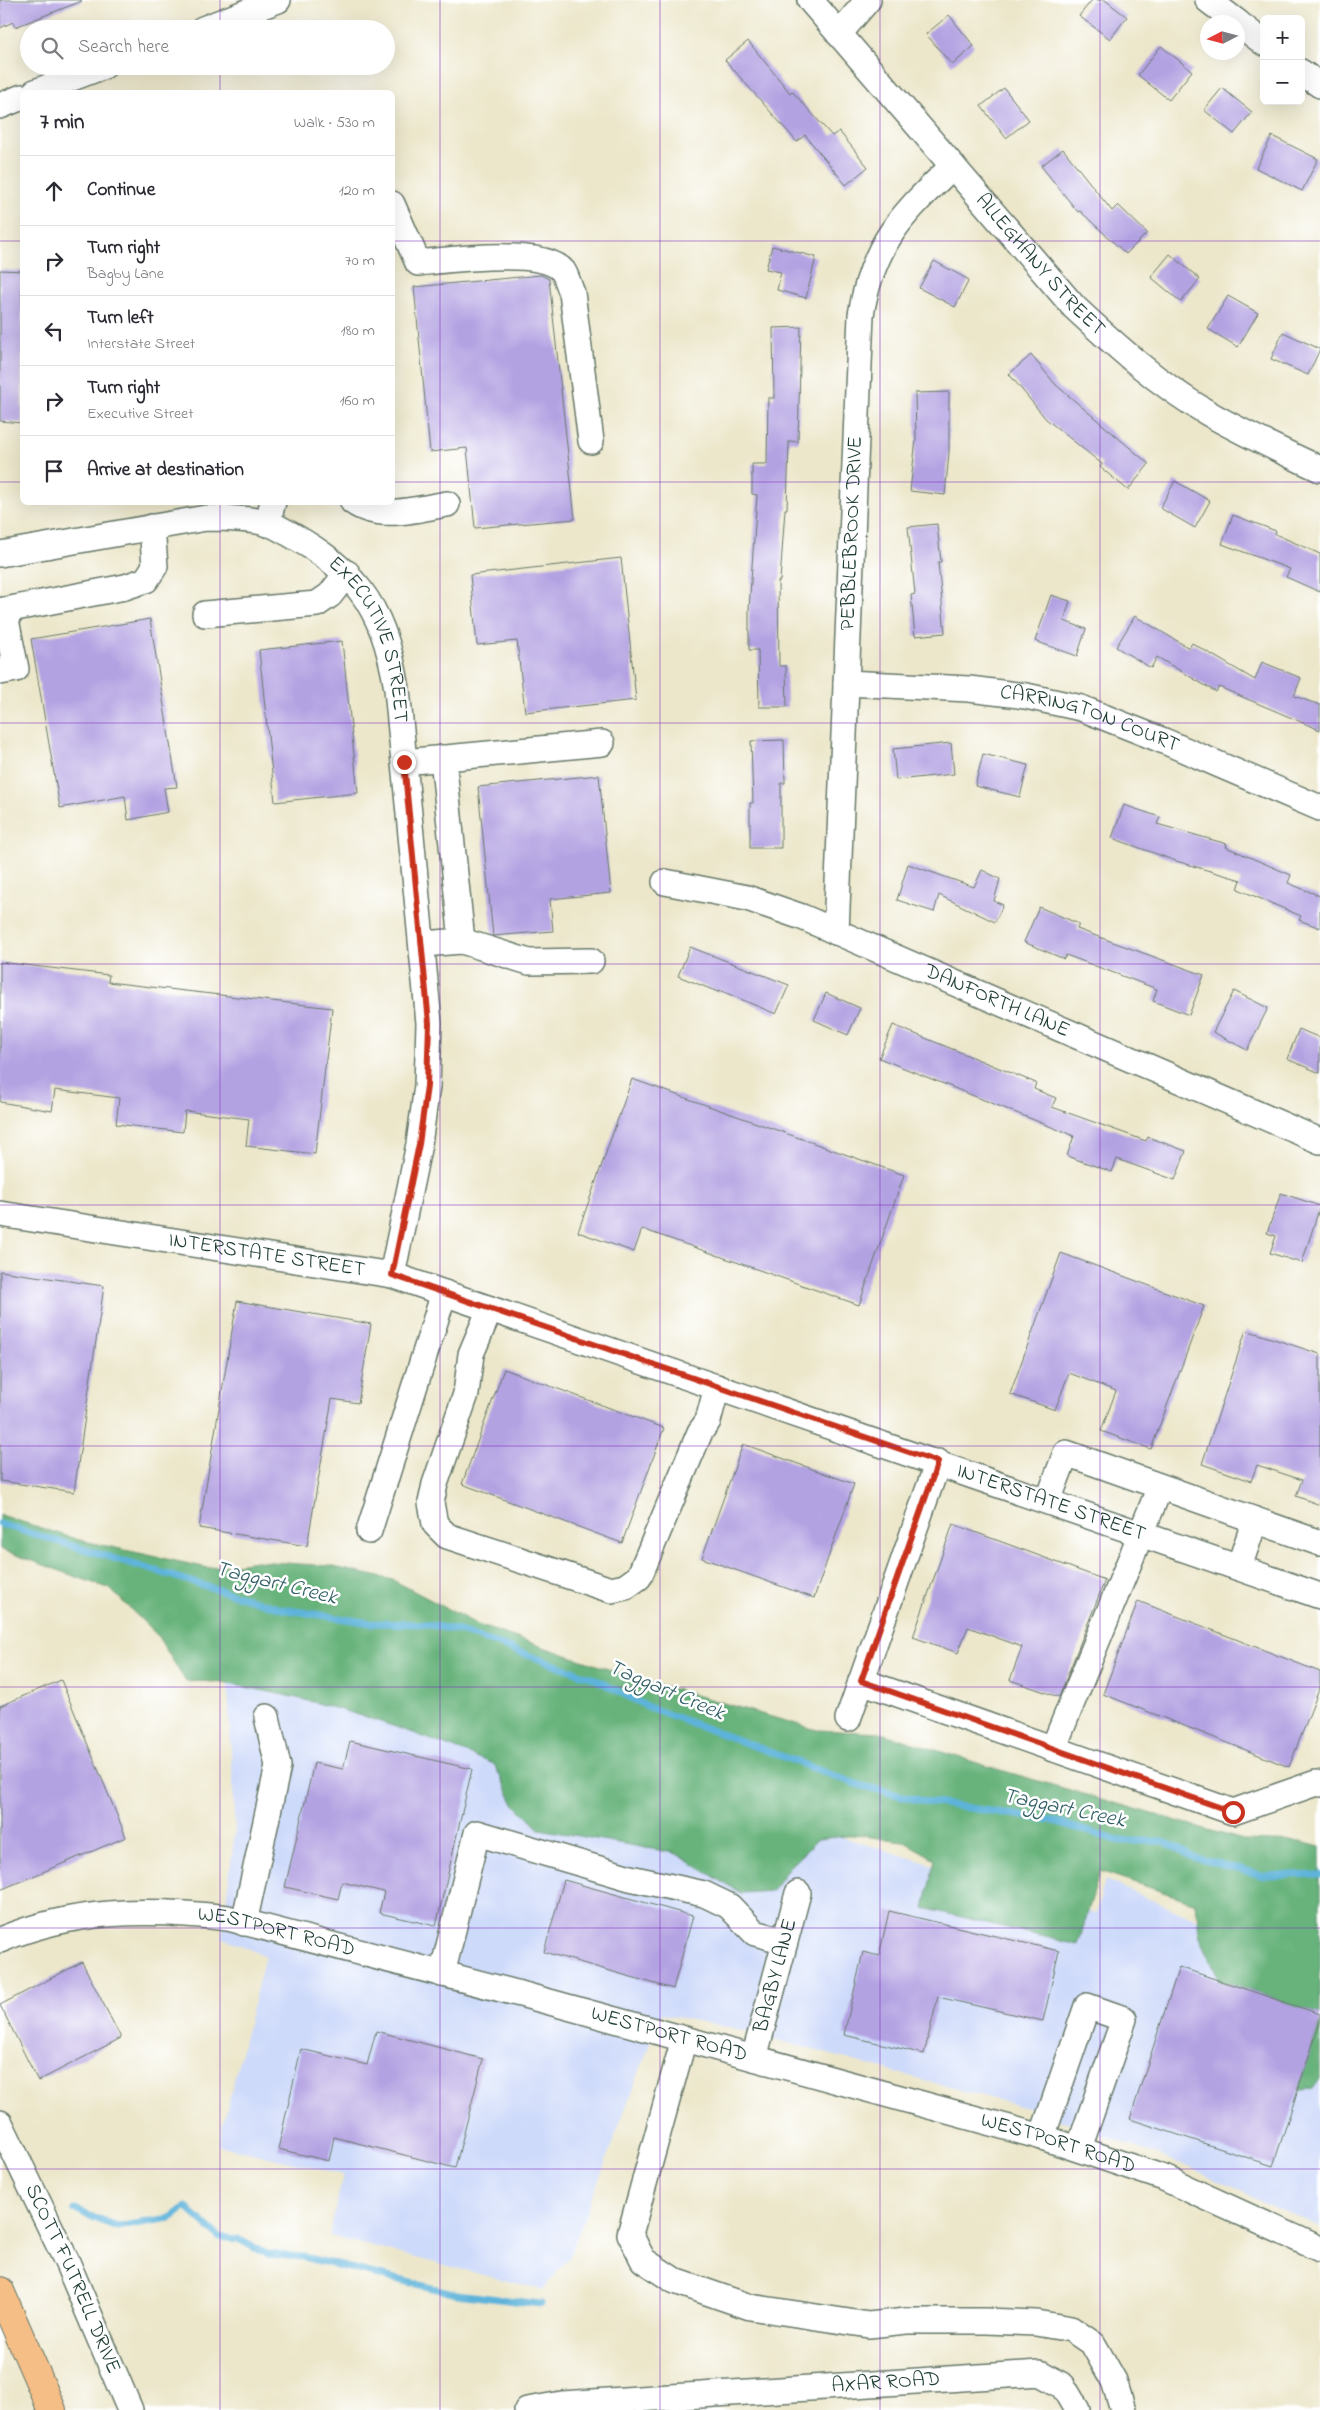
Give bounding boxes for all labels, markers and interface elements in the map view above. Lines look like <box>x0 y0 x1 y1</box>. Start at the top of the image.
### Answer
north arrow <box>1200 15 1245 60</box>
map controls <box>1260 15 1305 105</box>
button: + <box>1260 15 1305 60</box>
search box <box>20 20 395 75</box>
icon: search <box>38 34 66 62</box>
text: Search here <box>78 34 169 61</box>
button: − <box>1260 60 1305 105</box>
text: 7 min <box>40 108 84 138</box>
text: Walk · 530 m <box>294 111 375 135</box>
icon: ahead <box>40 177 68 205</box>
text: Continue <box>87 177 155 204</box>
text: 120 m <box>339 179 375 203</box>
street label: ALLEGHANY STREET <box>968 187 1112 344</box>
text: Turn right <box>87 235 160 262</box>
icon: right <box>40 247 68 275</box>
text: 70 m <box>345 249 375 273</box>
text: Bagby Lane <box>87 262 164 286</box>
text: Turn left <box>87 305 154 332</box>
icon: left <box>40 317 68 345</box>
text: 180 m <box>341 319 375 343</box>
text: Interstate Street <box>87 332 195 356</box>
text: Turn right <box>87 375 160 402</box>
icon: right <box>40 387 68 415</box>
text: 160 m <box>340 389 375 413</box>
text: Executive Street <box>87 402 194 426</box>
street label: PEBBLEBROOK DRIVE <box>833 435 871 631</box>
icon: arrive <box>40 457 68 485</box>
text: Arrive at destination <box>87 457 244 484</box>
street label: EXECUTIVE STREET <box>321 549 415 724</box>
street label: CARRINGTON COURT <box>998 678 1184 761</box>
route end <box>393 751 416 774</box>
street label: DANFORTH LANE <box>918 956 1074 1046</box>
street label: INTERSTATE STREET <box>166 1225 367 1286</box>
street label: INTERSTATE STREET <box>952 1456 1150 1550</box>
water label: Taggart Creek <box>212 1553 341 1615</box>
water label: Taggart Creek <box>603 1652 731 1731</box>
water label: Taggart Creek <box>1000 1780 1129 1838</box>
route start <box>1222 1801 1245 1824</box>
street label: WESTPORT ROAD <box>196 1900 358 1965</box>
street label: BAGBY LANE <box>746 1916 805 2037</box>
street label: WESTPORT ROAD <box>587 1999 751 2070</box>
street label: WESTPORT ROAD <box>977 2106 1139 2182</box>
street label: SCOTT FUTRELL DRIVE <box>17 2179 128 2378</box>
street label: AXAR ROAD <box>831 2365 941 2401</box>

